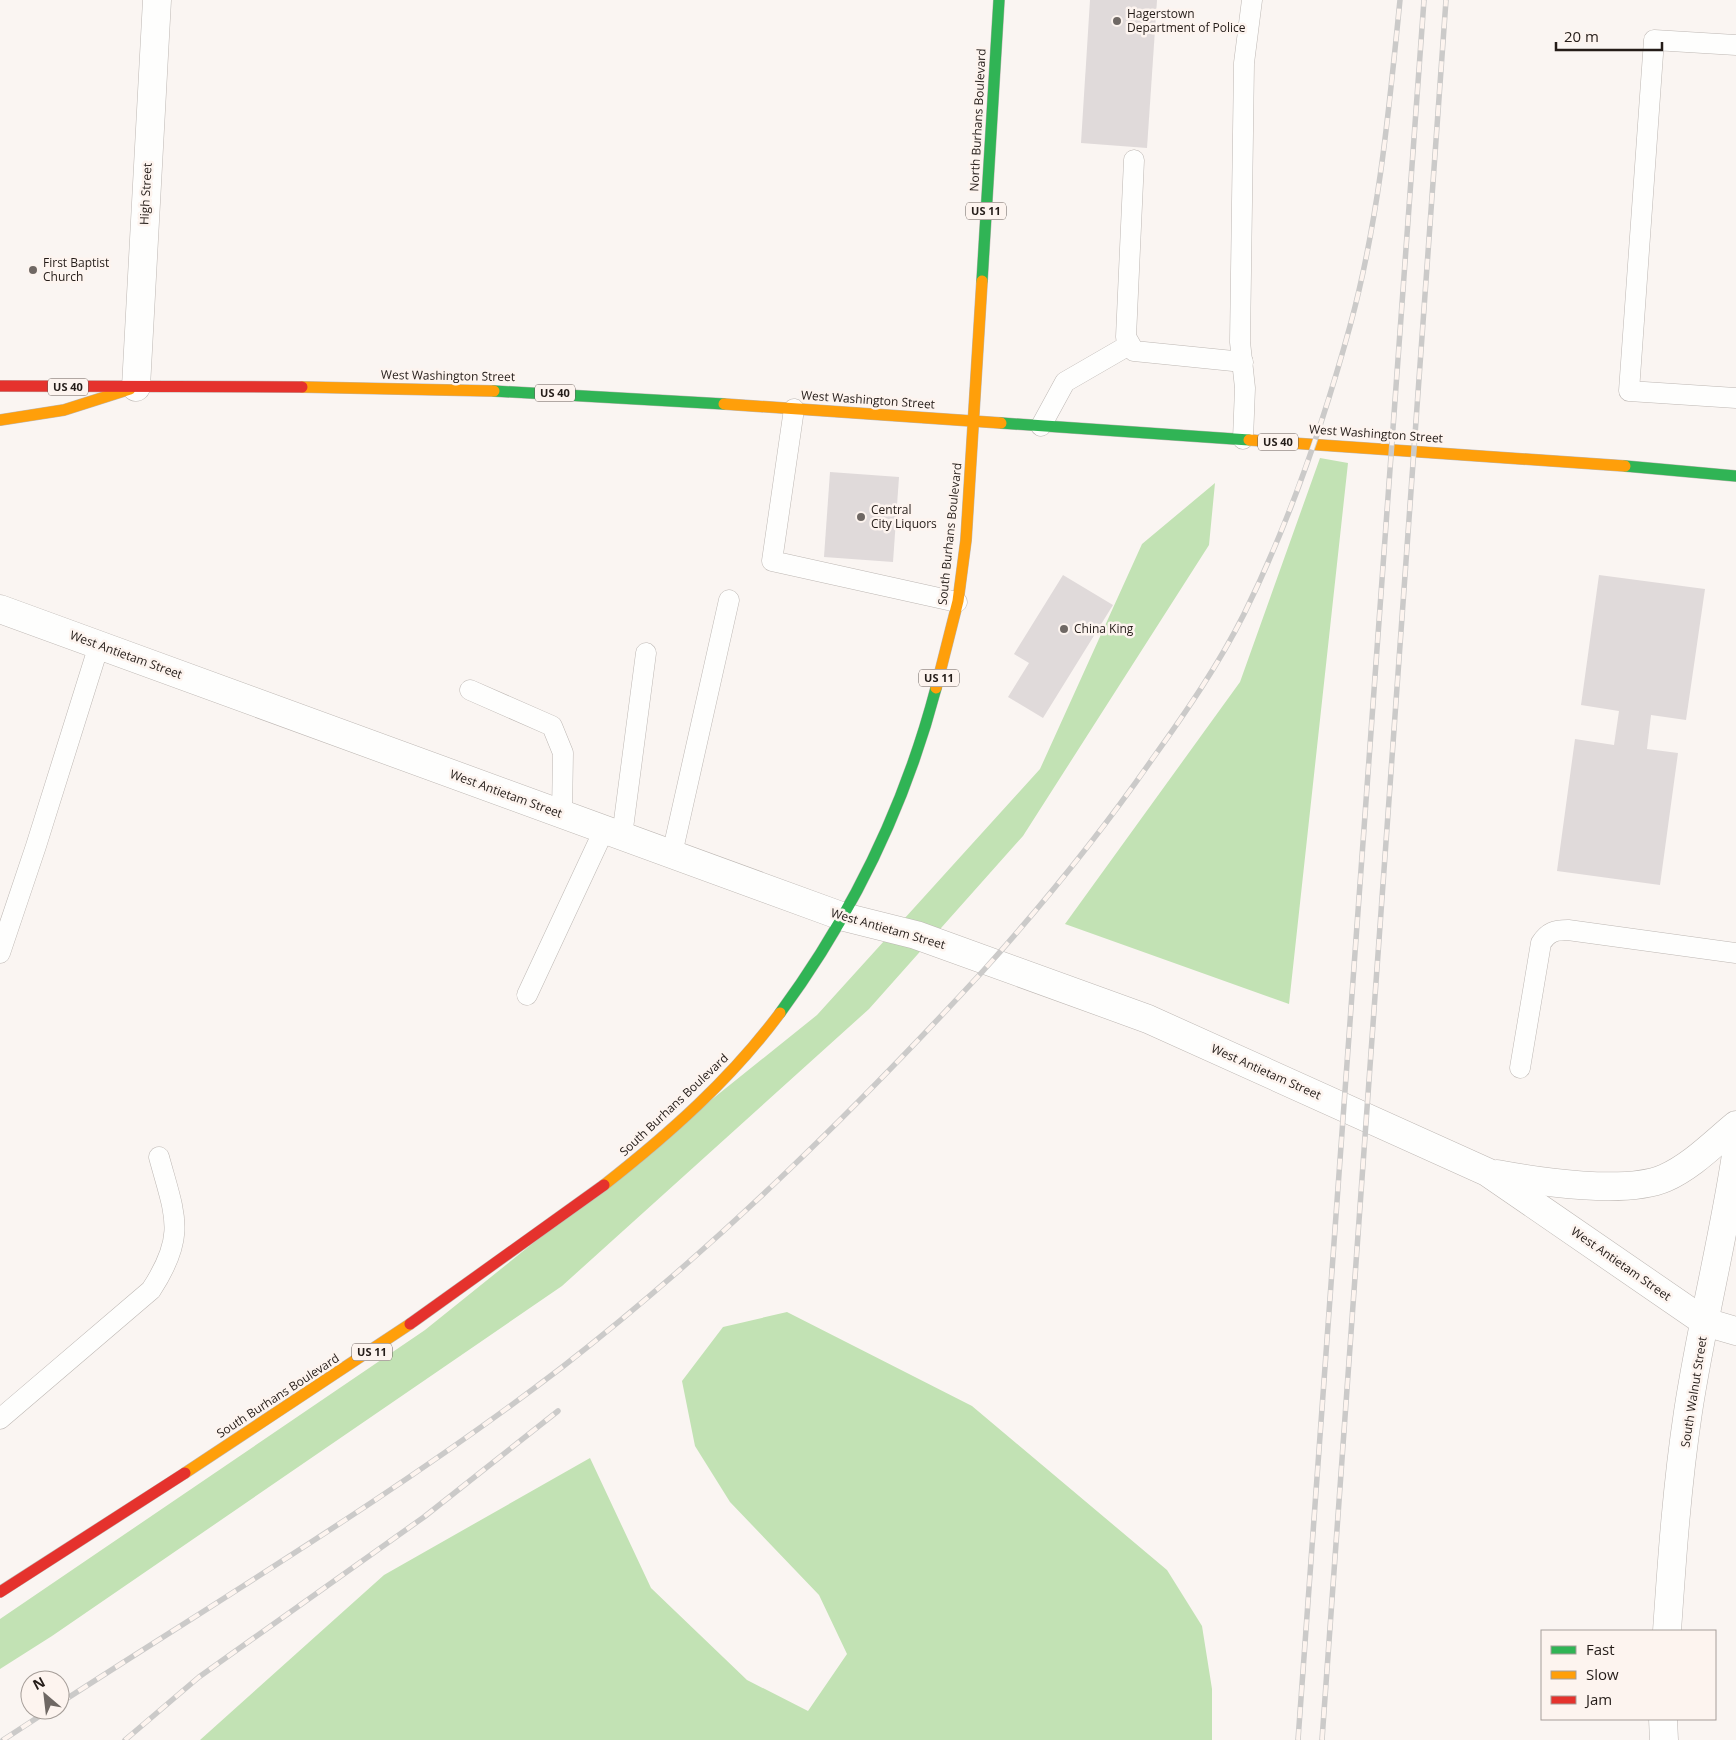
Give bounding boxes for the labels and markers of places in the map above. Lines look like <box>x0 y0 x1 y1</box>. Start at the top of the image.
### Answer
place label: Hagerstown Department of Police <box>1127 5 1246 36</box>
marker: Hagerstown Department of Police <box>1111 15 1123 27</box>
place label: First Baptist Church <box>43 254 109 285</box>
marker: First Baptist Church <box>27 264 39 276</box>
place label: Central City Liquors <box>871 501 937 532</box>
marker: Central City Liquors <box>855 511 867 523</box>
place label: China King <box>1074 620 1134 637</box>
marker: China King <box>1058 623 1070 635</box>

